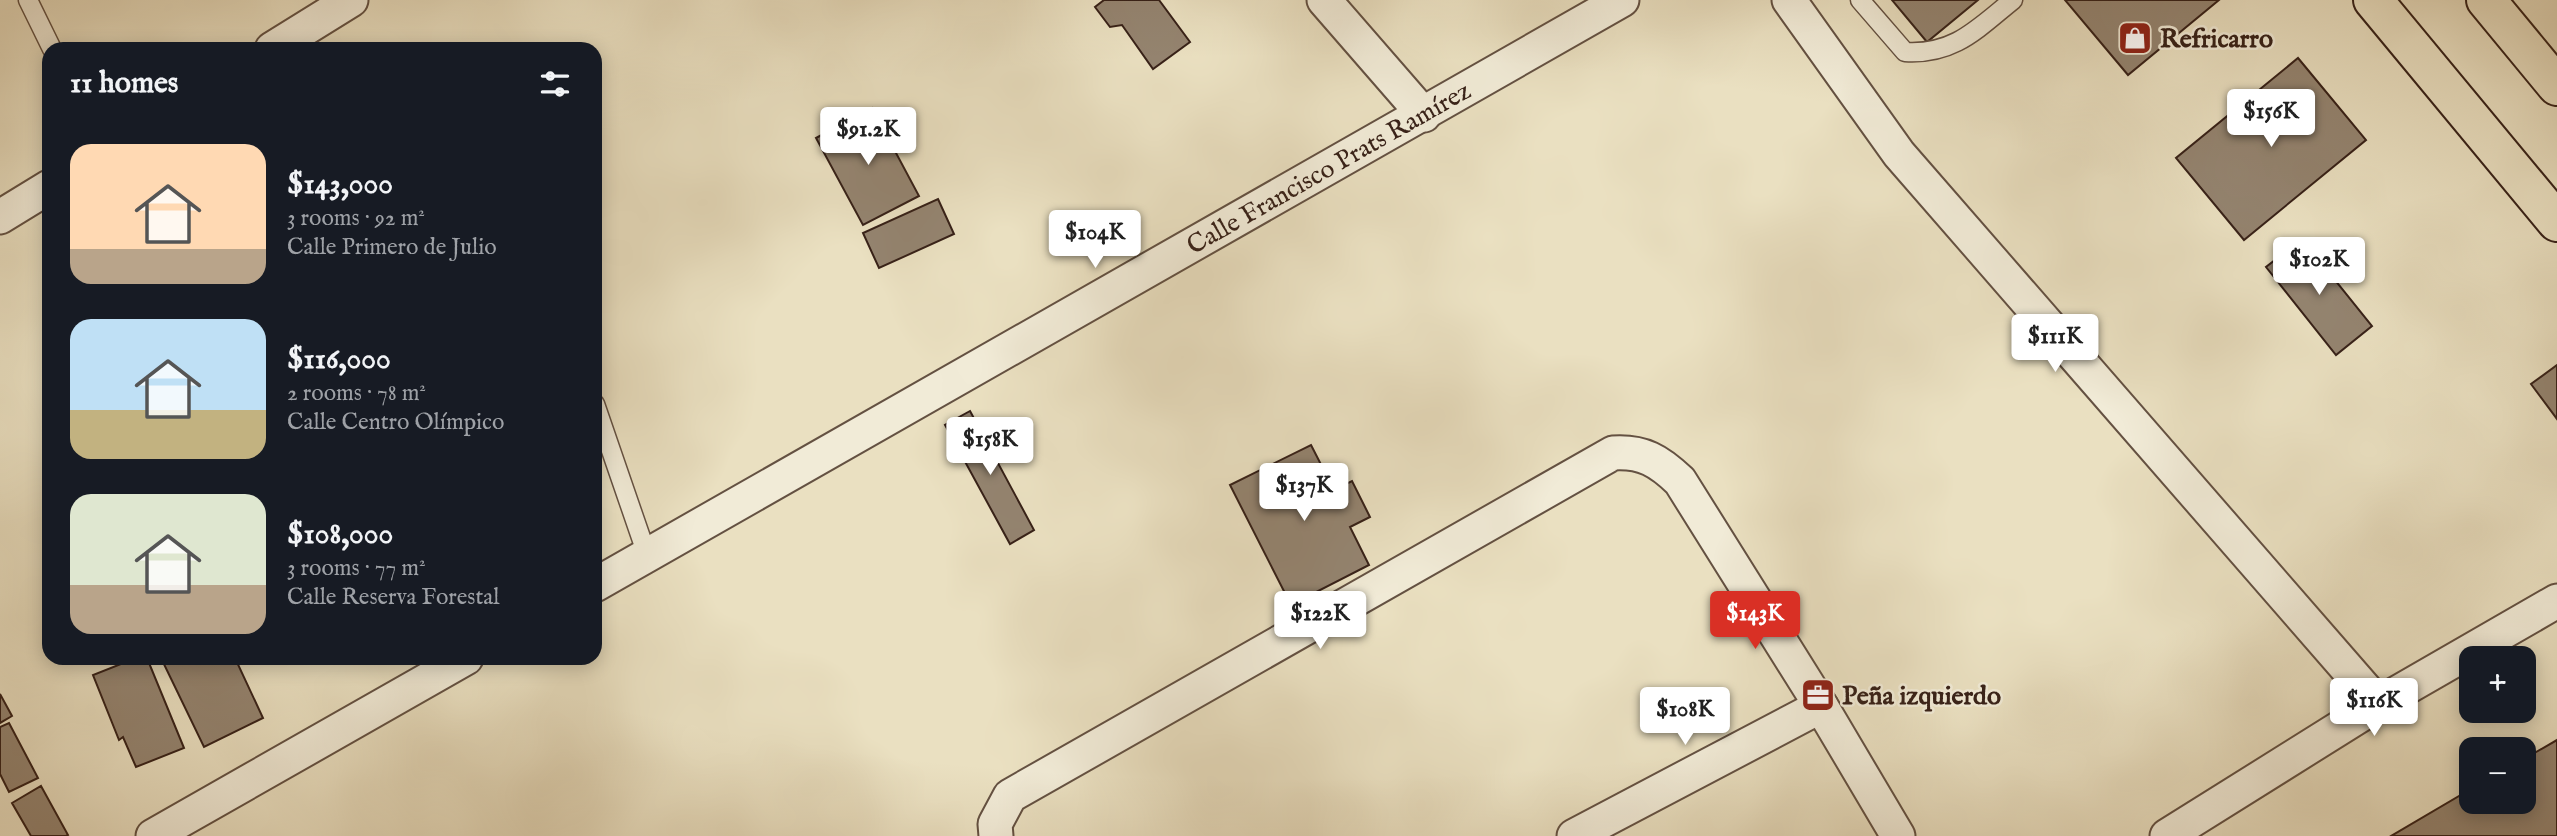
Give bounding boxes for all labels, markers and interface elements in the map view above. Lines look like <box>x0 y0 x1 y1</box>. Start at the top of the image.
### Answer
shop icon: Refricarro <box>2116 19 2154 57</box>
place label: Refricarro <box>2160 23 2273 56</box>
text: 11 homes <box>70 65 178 103</box>
icon: filters <box>536 65 574 103</box>
street label: Calle Francisco Prats Ramírez <box>1181 75 1477 263</box>
pin: $156K <box>2222 90 2320 149</box>
text: $156K <box>2243 97 2299 126</box>
pin: $91.2K <box>811 108 925 167</box>
text: $91.2K <box>836 115 900 144</box>
text: $143,000 <box>287 166 393 204</box>
icon: home <box>126 172 210 256</box>
text: 3 rooms · 92 m² <box>287 204 425 233</box>
pin: $104K <box>1046 210 1144 270</box>
text: $104K <box>1065 218 1125 247</box>
text: Calle Primero de Julio <box>287 233 497 262</box>
pin: $102K <box>2270 238 2368 297</box>
text: $102K <box>2289 245 2349 274</box>
pin: $111K <box>2006 314 2104 374</box>
text: $111K <box>2027 322 2083 351</box>
text: $116,000 <box>287 341 391 379</box>
icon: home <box>126 347 210 431</box>
text: 2 rooms · 78 m² <box>287 379 426 408</box>
text: Calle Centro Olímpico <box>287 408 504 437</box>
pin: $158K <box>941 418 1039 477</box>
text: $158K <box>962 425 1018 454</box>
pin: $137K <box>1255 463 1353 523</box>
text: $137K <box>1275 471 1333 500</box>
text: $108,000 <box>287 516 393 554</box>
icon: home <box>126 522 210 606</box>
text: 3 rooms · 77 m² <box>287 554 426 583</box>
text: Calle Reserva Forestal <box>287 583 500 612</box>
pin: $122K <box>1271 592 1369 651</box>
pin: $143K <box>1706 592 1804 651</box>
text: $122K <box>1290 599 1350 628</box>
text: $143K <box>1726 599 1784 628</box>
map controls <box>2459 646 2536 814</box>
button: + <box>2459 646 2536 723</box>
office icon: Peña izquierdo <box>1799 676 1837 714</box>
pin: $116K <box>2325 678 2423 738</box>
place label: Peña izquierdo <box>1842 680 2001 713</box>
text: $116K <box>2346 686 2402 715</box>
pin: $108K <box>1636 688 1734 747</box>
text: $108K <box>1656 695 1714 724</box>
button: − <box>2459 737 2536 814</box>

